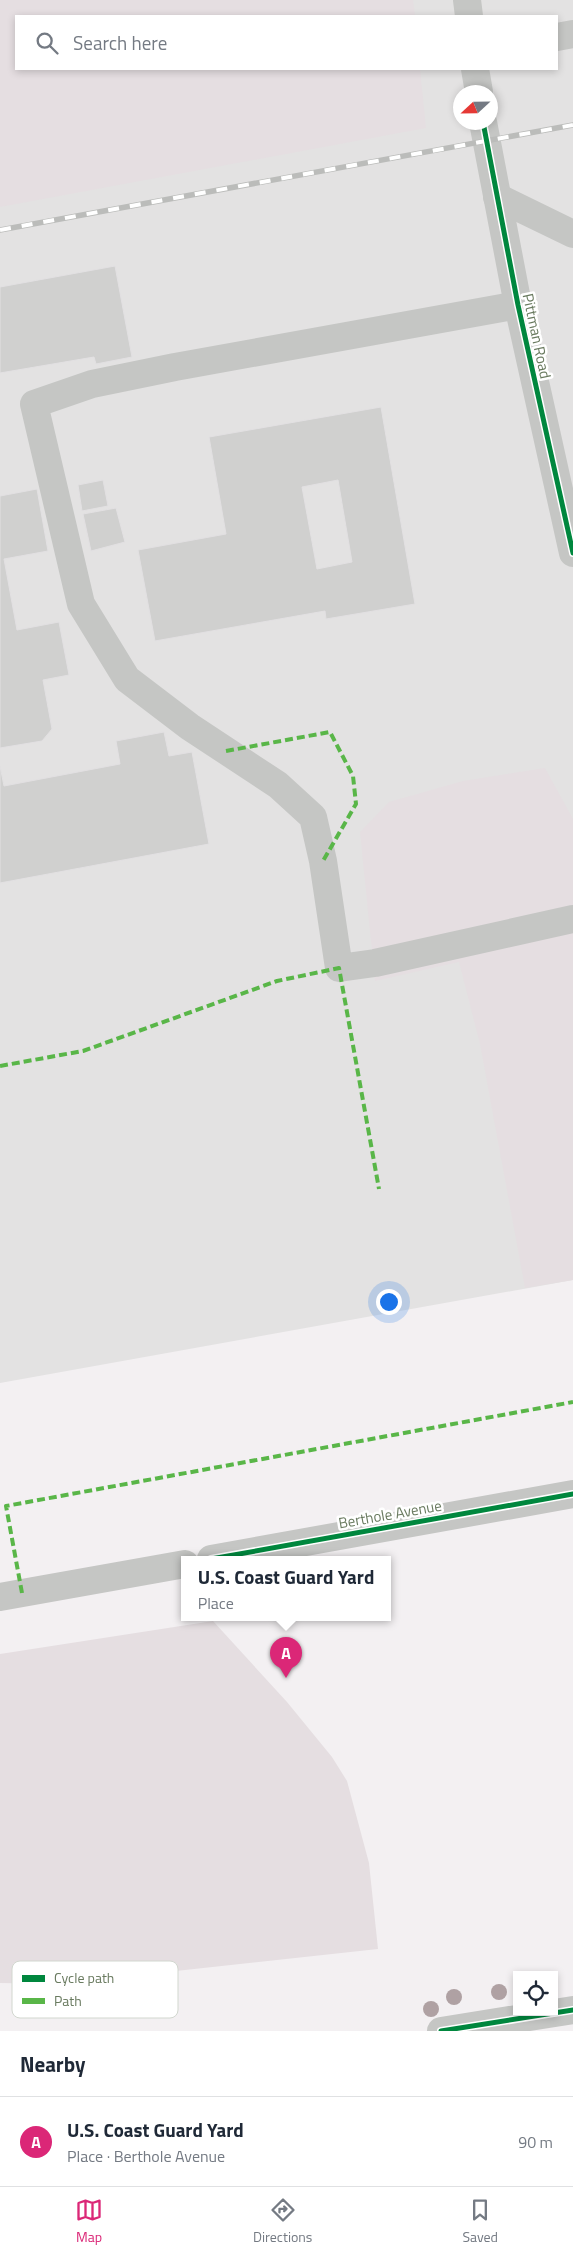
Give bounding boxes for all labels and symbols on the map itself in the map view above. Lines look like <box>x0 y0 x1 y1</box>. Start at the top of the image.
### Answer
north arrow <box>453 85 498 130</box>
street label: Pittman Road <box>517 291 557 381</box>
your location <box>376 1289 402 1315</box>
street label: Berthole Avenue <box>337 1494 443 1534</box>
pin: A <box>270 1637 302 1678</box>
legend <box>12 1961 178 2018</box>
text: Cycle path <box>54 1967 114 1988</box>
text: Path <box>54 1990 82 2011</box>

